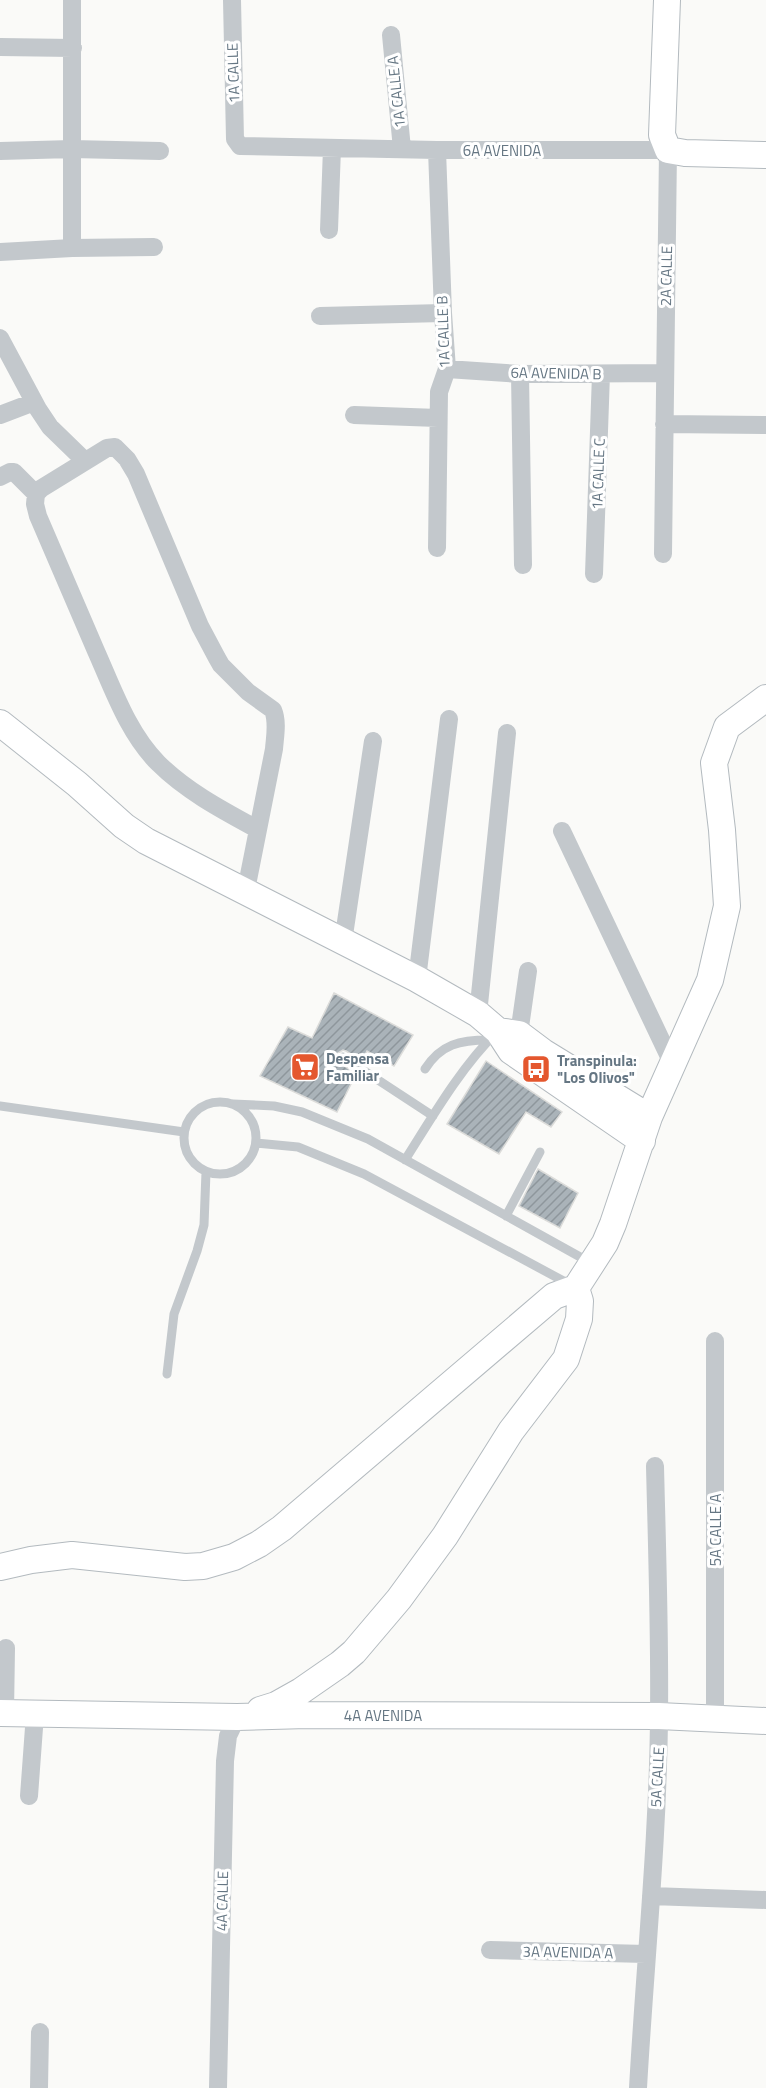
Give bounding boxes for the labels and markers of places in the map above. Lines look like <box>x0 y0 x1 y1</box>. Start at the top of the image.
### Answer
place label: Despensa Familiar <box>326 1047 389 1087</box>
place label: Transpinula: "Los Olivos" <box>557 1049 637 1089</box>
supermarket icon: Despensa Familiar <box>289 1051 321 1083</box>
bus stop icon: Transpinula: "Los Olivos" <box>520 1053 552 1085</box>

